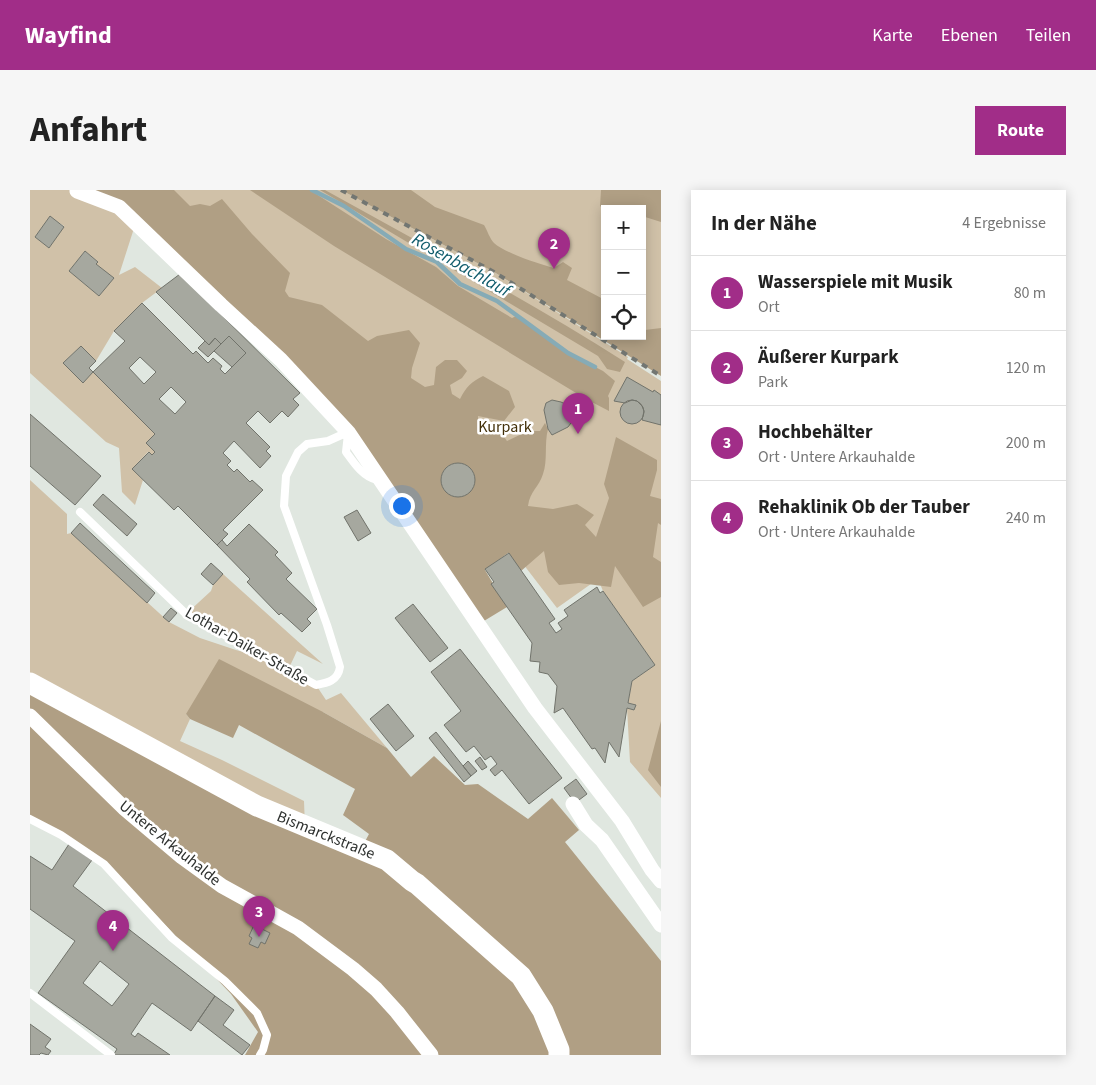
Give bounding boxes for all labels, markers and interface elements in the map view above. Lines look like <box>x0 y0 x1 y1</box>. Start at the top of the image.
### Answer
text: Wayfind <box>25 18 112 53</box>
text: Karte <box>872 23 913 48</box>
text: Ebenen <box>941 23 998 48</box>
text: Teilen <box>1026 23 1071 48</box>
text: Anfahrt <box>30 105 147 155</box>
button: Route <box>975 106 1066 155</box>
map controls <box>601 205 646 340</box>
button: + <box>601 205 646 250</box>
text: In der Nähe <box>711 208 817 238</box>
text: 4 Ergebnisse <box>962 212 1046 234</box>
water label: Rosenbachlauf <box>407 227 517 305</box>
pin: 2 <box>538 228 570 269</box>
button: − <box>601 250 646 295</box>
text: Wasserspiele mit Musik <box>758 269 953 296</box>
text: 1 <box>723 282 731 304</box>
text: 80 m <box>1014 282 1046 304</box>
button: locate <box>601 295 646 340</box>
text: Ort <box>758 296 780 318</box>
text: Äußerer Kurpark <box>758 344 899 371</box>
text: 2 <box>723 357 731 379</box>
text: 120 m <box>1006 357 1046 379</box>
text: Park <box>758 371 788 393</box>
pin: 1 <box>562 393 594 434</box>
park label: Kurpark <box>478 416 532 438</box>
text: Hochbehälter <box>758 419 872 446</box>
text: 3 <box>723 432 731 454</box>
text: 200 m <box>1006 432 1046 454</box>
text: Ort · Untere Arkauhalde <box>758 446 915 468</box>
your location <box>389 493 415 519</box>
text: Rehaklinik Ob der Tauber <box>758 494 970 521</box>
text: 4 <box>723 507 731 529</box>
text: 240 m <box>1006 507 1046 529</box>
text: Ort · Untere Arkauhalde <box>758 521 915 543</box>
street label: Lothar-Daiker-Straße <box>181 602 313 690</box>
street label: Untere Arkauhalde <box>114 795 226 891</box>
street label: Bismarckstraße <box>274 805 378 865</box>
pin: 3 <box>243 896 275 937</box>
pin: 4 <box>97 910 129 951</box>

